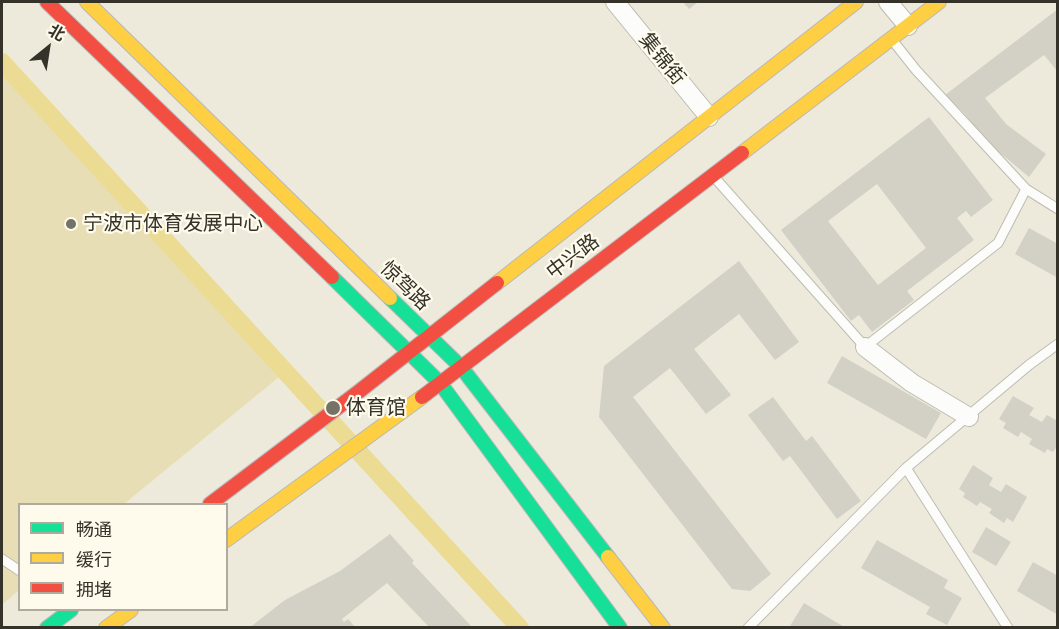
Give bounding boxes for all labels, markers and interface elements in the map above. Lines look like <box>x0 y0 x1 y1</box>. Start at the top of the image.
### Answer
north arrow <box>18 18 78 78</box>
text: 北 <box>45 20 69 45</box>
street label: 集锦街 <box>634 28 690 90</box>
place label: 宁波市体育发展中心 <box>83 212 263 236</box>
marker: 宁波市体育发展中心 <box>64 217 78 231</box>
street label: 中兴路 <box>542 229 604 285</box>
street label: 惊驾路 <box>375 257 435 315</box>
place label: 体育馆 <box>346 396 406 420</box>
marker: 体育馆 <box>324 399 342 417</box>
legend <box>18 503 228 611</box>
text: 畅通 <box>76 519 112 540</box>
text: 缓行 <box>76 549 112 570</box>
text: 拥堵 <box>76 579 112 600</box>

